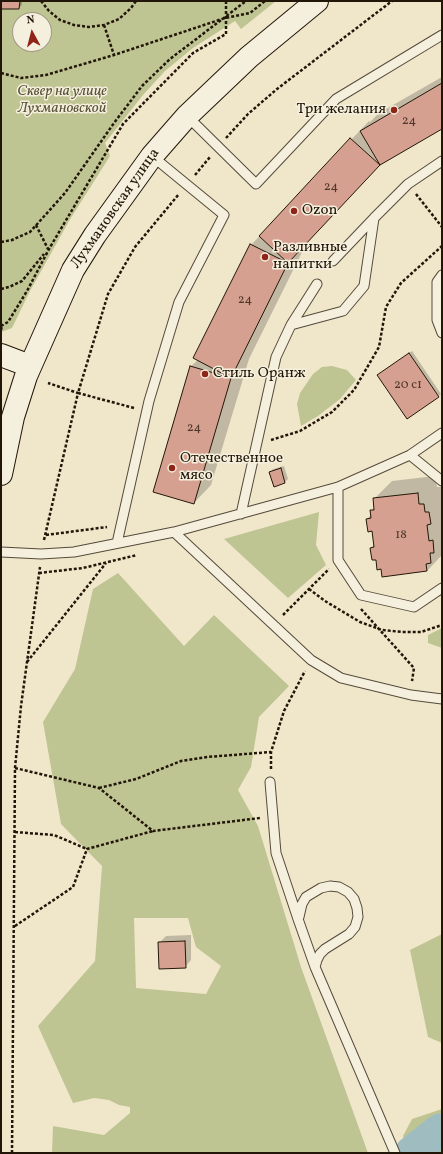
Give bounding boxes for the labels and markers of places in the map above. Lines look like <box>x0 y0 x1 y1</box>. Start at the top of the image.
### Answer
place label: Три желания <box>297 101 386 119</box>
marker: Три желания <box>389 105 399 115</box>
place label: Ozon <box>302 202 337 220</box>
marker: Ozon <box>289 206 299 216</box>
place label: Разливные напитки <box>273 239 347 274</box>
marker: Разливные напитки <box>260 252 270 262</box>
place label: Стиль Оранж <box>213 365 306 383</box>
marker: Стиль Оранж <box>200 369 210 379</box>
place label: Отечественное мясо <box>180 450 283 485</box>
marker: Отечественное мясо <box>167 463 177 473</box>

